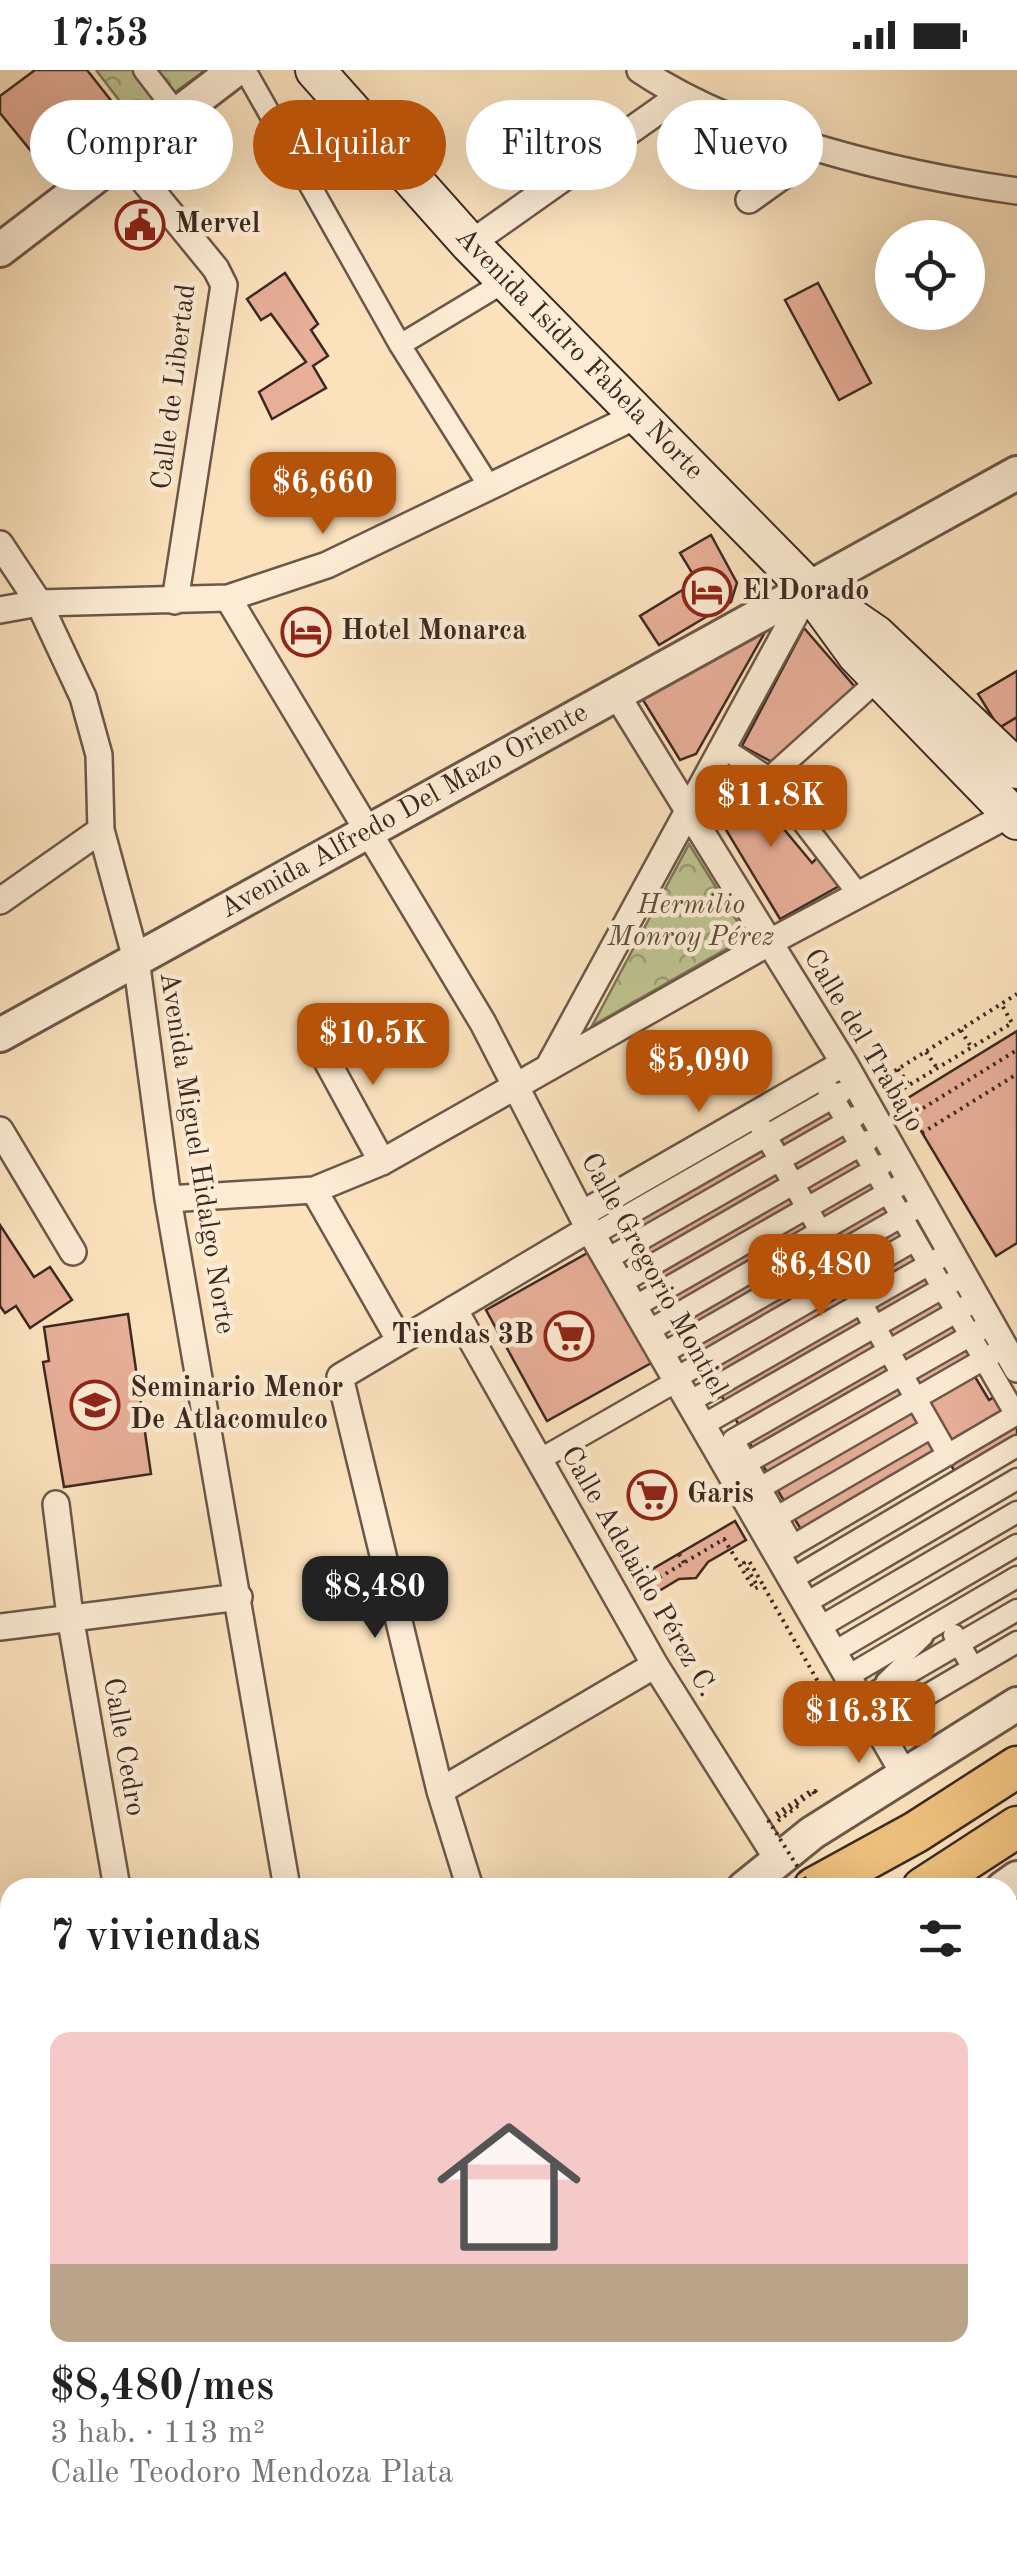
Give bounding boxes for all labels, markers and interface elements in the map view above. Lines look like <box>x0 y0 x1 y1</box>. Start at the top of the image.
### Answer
text: 17:53 <box>50 16 149 54</box>
chip: Comprar <box>30 100 233 190</box>
chip: Alquilar <box>253 100 446 190</box>
chip: Filtros <box>466 100 637 190</box>
chip: Nuevo <box>657 100 823 190</box>
public building icon: Mervel <box>114 199 166 251</box>
place label: Mervel <box>175 211 261 239</box>
map controls <box>875 220 985 330</box>
button: locate <box>875 220 985 330</box>
street label: Avenida Isidro Fabela Norte <box>449 223 708 486</box>
street label: Calle de Libertad <box>148 283 202 491</box>
pin: $6,660 <box>242 452 404 537</box>
text: $6,660 <box>272 468 374 500</box>
hotel icon: El Dorado <box>681 566 733 618</box>
place label: El Dorado <box>742 578 869 606</box>
hotel icon: Hotel Monarca <box>280 606 332 658</box>
place label: Hotel Monarca <box>341 618 526 646</box>
street label: Avenida Alfredo Del Mazo Oriente <box>216 699 593 924</box>
pin: $11.8K <box>690 765 852 850</box>
text: $11.8K <box>717 781 825 813</box>
park label: Hermilio Monroy Pérez <box>607 892 774 952</box>
street label: Calle del Trabajo <box>798 945 928 1137</box>
street label: Avenida Miguel Hidalgo Norte <box>154 970 238 1336</box>
pin: $10.5K <box>292 1003 454 1088</box>
text: $10.5K <box>319 1019 427 1051</box>
pin: $5,090 <box>618 1030 780 1115</box>
text: $5,090 <box>648 1046 750 1078</box>
street label: Calle Gregorio Montiel <box>575 1149 731 1401</box>
pin: $6,480 <box>740 1234 902 1319</box>
text: $6,480 <box>770 1250 872 1282</box>
supermarket icon: Tiendas 3B <box>543 1310 595 1362</box>
place label: Tiendas 3B <box>392 1322 534 1350</box>
place label: Seminario Menor De Atlacomulco <box>130 1375 343 1435</box>
school or university icon: Seminario Menor De Atlacomulco <box>69 1379 121 1431</box>
street label: Calle Adelaido Pérez C. <box>555 1442 721 1702</box>
supermarket icon: Garis <box>626 1469 678 1521</box>
place label: Garis <box>687 1481 754 1509</box>
pin: $8,480 <box>294 1556 456 1641</box>
text: $8,480 <box>324 1572 426 1604</box>
street label: Calle Cedro <box>97 1676 149 1818</box>
pin: $16.3K <box>778 1681 940 1766</box>
text: $16.3K <box>805 1697 913 1729</box>
icon: filters <box>913 1911 968 1966</box>
text: 7 viviendas <box>50 1917 261 1959</box>
icon: home <box>419 2097 599 2277</box>
text: $8,480/mes <box>50 2367 274 2409</box>
text: 3 hab. · 113 m² <box>50 2418 265 2450</box>
text: Calle Teodoro Mendoza Plata <box>50 2458 453 2490</box>

